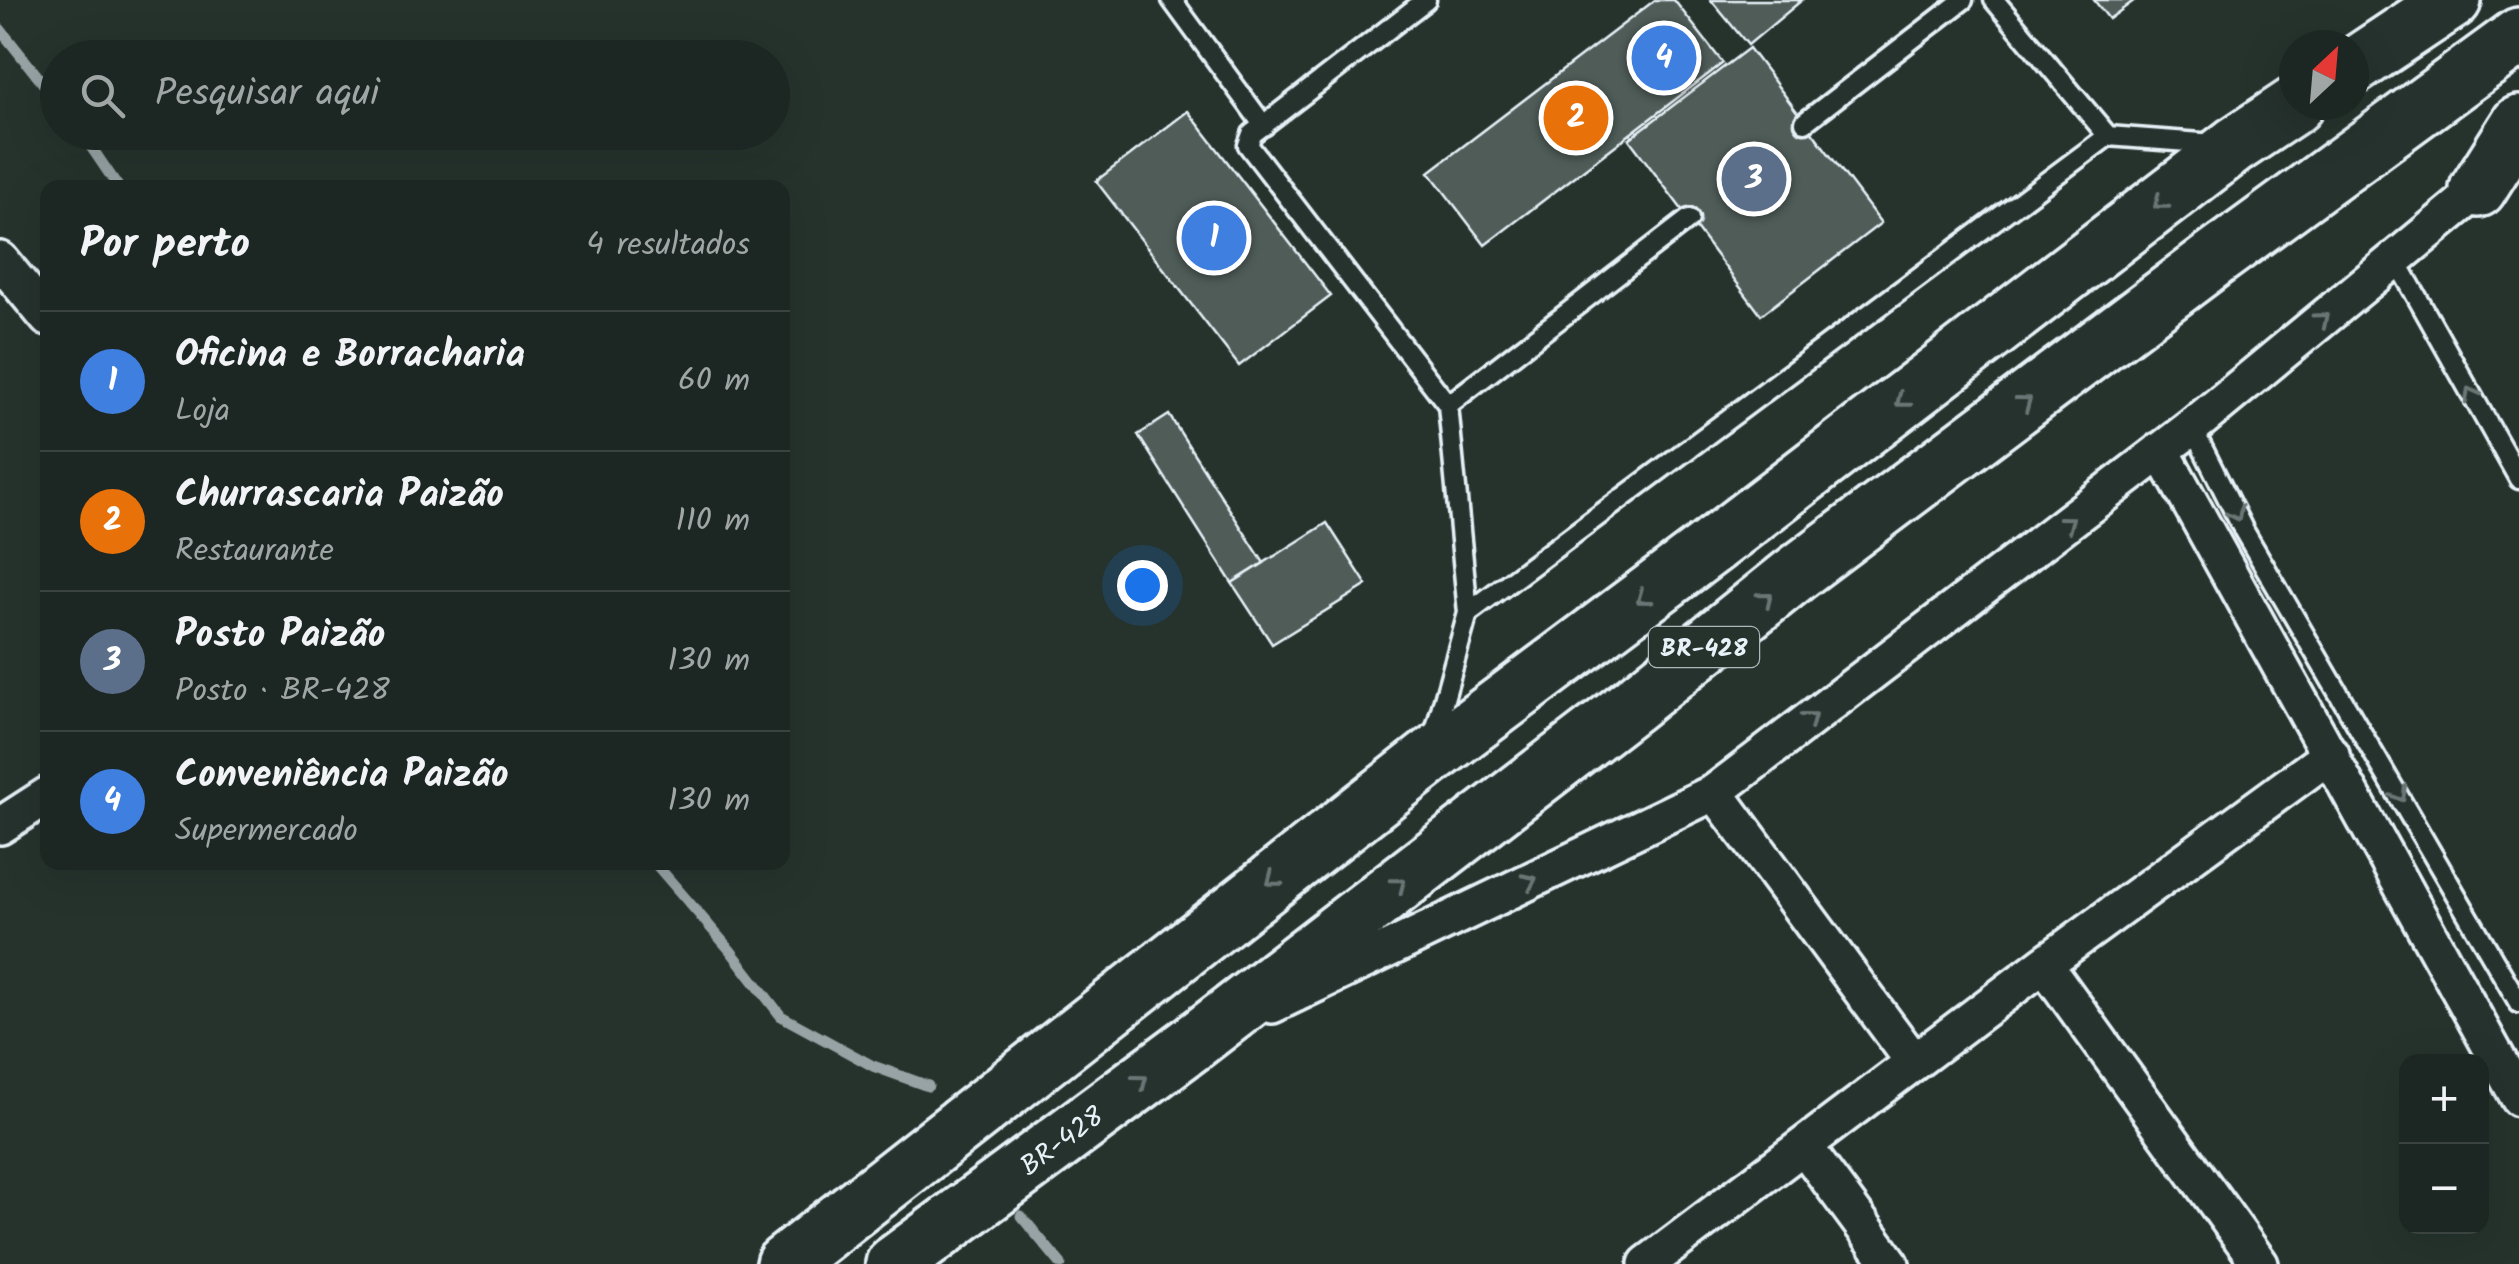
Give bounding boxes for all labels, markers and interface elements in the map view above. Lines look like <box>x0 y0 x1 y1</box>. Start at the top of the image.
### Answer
pin: 4 <box>1632 20 1696 96</box>
north arrow <box>2279 30 2369 120</box>
search box <box>40 40 790 150</box>
text: Pesquisar aqui <box>155 65 379 125</box>
icon: search <box>75 68 130 123</box>
pin: 2 <box>1544 80 1608 156</box>
pin: 3 <box>1722 142 1786 216</box>
one-way arrow <box>2153 191 2171 209</box>
pin: 1 <box>1182 200 1246 276</box>
text: Por perto <box>80 212 250 279</box>
text: 4 resultados <box>586 220 750 271</box>
one-way arrow <box>2311 313 2329 331</box>
text: Oficina e Borracharia <box>175 326 525 386</box>
text: 1 <box>108 356 117 407</box>
text: 60 m <box>678 356 750 407</box>
text: Loja <box>175 386 230 437</box>
one-way arrow <box>2464 387 2484 405</box>
one-way arrow <box>1895 389 1913 407</box>
one-way arrow <box>2014 396 2032 413</box>
text: Churrascaria Paizão <box>175 466 504 526</box>
text: 2 <box>103 496 122 547</box>
text: 110 m <box>676 496 750 547</box>
one-way arrow <box>2224 504 2243 522</box>
one-way arrow <box>2057 516 2075 533</box>
text: Restaurante <box>175 526 334 577</box>
your location <box>1117 560 1168 611</box>
one-way arrow <box>1636 586 1654 603</box>
one-way arrow <box>1754 592 1772 610</box>
text: Posto Paizão <box>175 606 385 666</box>
road number: BR-428 <box>1649 627 1759 667</box>
text: 3 <box>104 636 121 687</box>
text: 130 m <box>667 636 750 687</box>
text: Posto · BR-428 <box>175 666 390 717</box>
one-way arrow <box>1799 714 1817 731</box>
text: Conveniência Paizão <box>175 746 509 806</box>
text: 4 <box>104 776 121 827</box>
text: 130 m <box>667 776 750 827</box>
one-way arrow <box>2388 784 2407 802</box>
text: Supermercado <box>175 806 358 857</box>
one-way arrow <box>1267 868 1285 885</box>
one-way arrow <box>1520 873 1538 893</box>
one-way arrow <box>1388 878 1406 895</box>
map controls <box>2399 1054 2489 1234</box>
button: + <box>2399 1054 2489 1144</box>
one-way arrow <box>1130 1075 1148 1092</box>
street label: BR-428 <box>1011 1096 1115 1189</box>
button: − <box>2399 1144 2489 1234</box>

